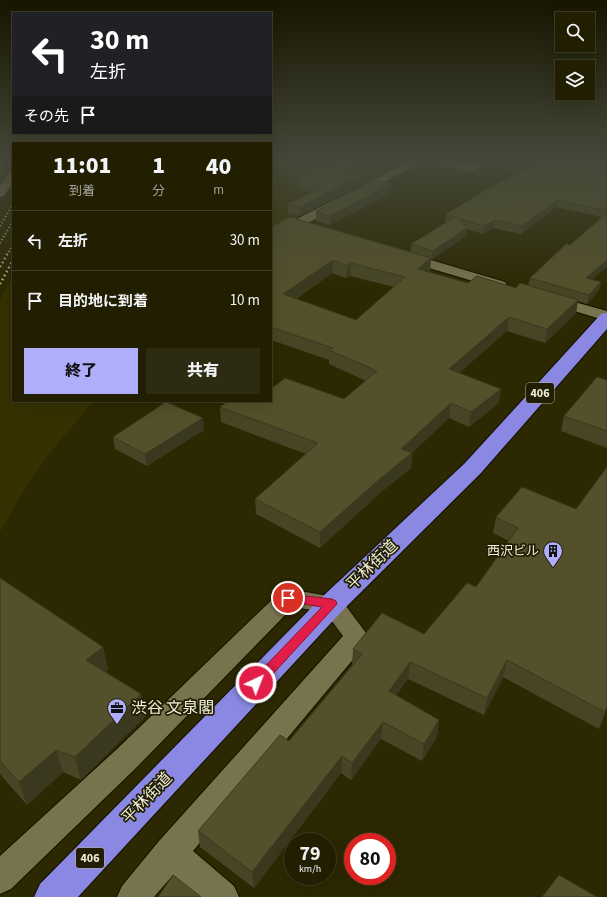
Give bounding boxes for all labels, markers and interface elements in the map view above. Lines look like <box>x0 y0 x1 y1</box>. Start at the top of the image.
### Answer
map controls <box>555 12 595 100</box>
button: search <box>555 12 595 52</box>
text: 30 m <box>90 20 149 60</box>
icon: left <box>24 28 76 80</box>
text: 左折 <box>90 60 126 85</box>
button: layers <box>555 60 595 100</box>
icon: arrive <box>77 104 99 126</box>
text: その先 <box>24 106 69 127</box>
text: 11:01 <box>53 148 111 183</box>
text: 1 <box>152 148 165 183</box>
text: 40 <box>206 149 231 184</box>
text: m <box>213 181 224 199</box>
text: 到着 <box>69 182 95 200</box>
text: 分 <box>152 182 165 200</box>
icon: left <box>24 230 46 252</box>
text: 30 m <box>230 230 260 251</box>
text: 左折 <box>58 231 88 252</box>
icon: arrive <box>24 290 46 312</box>
text: 10 m <box>230 290 260 311</box>
text: 目的地に到着 <box>58 291 148 312</box>
button: 終了 <box>24 348 138 394</box>
button: 共有 <box>146 348 260 394</box>
road number: 406 <box>526 383 554 403</box>
street label: 平林街道 <box>341 535 403 595</box>
building icon: 西沢ビル <box>542 540 564 568</box>
place label: 西沢ビル <box>487 542 539 560</box>
pin <box>271 581 305 615</box>
icon: arrive <box>277 587 299 609</box>
position arrow <box>235 662 277 704</box>
office icon: 渋谷 文泉閣 <box>106 697 128 725</box>
place label: 渋谷 文泉閣 <box>131 697 214 719</box>
street label: 平林街道 <box>117 767 177 829</box>
speed limit sign: 80 <box>344 833 396 885</box>
text: 79 <box>299 840 321 868</box>
road number: 406 <box>76 848 104 868</box>
text: km/h <box>299 862 321 876</box>

